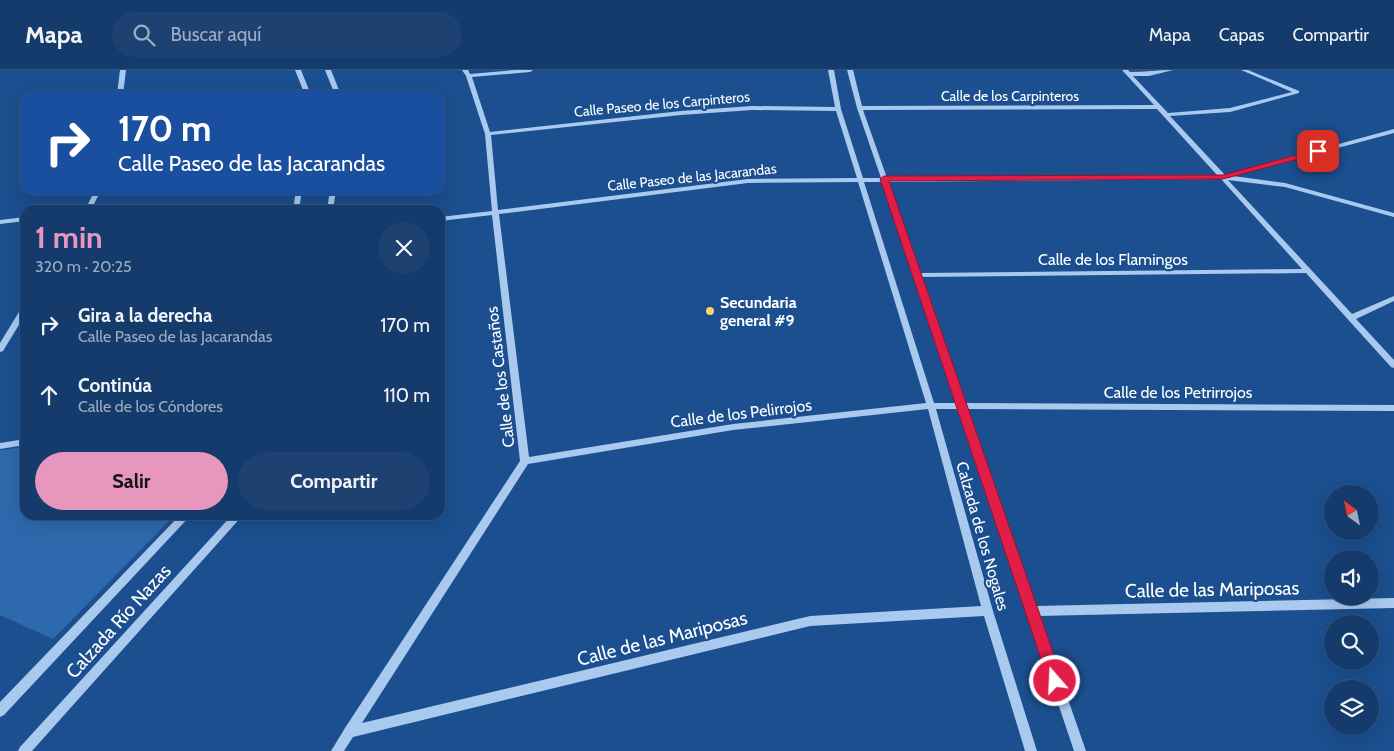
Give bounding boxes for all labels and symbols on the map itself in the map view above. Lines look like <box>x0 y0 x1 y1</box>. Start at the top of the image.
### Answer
street label: Calle Paseo de los Carpinteros <box>573 87 751 121</box>
street label: Calle de los Carpinteros <box>941 87 1079 105</box>
pin <box>1297 130 1339 172</box>
street label: Calle Paseo de las Jacarandas <box>607 159 778 195</box>
street label: Calle de los Flamingos <box>1038 250 1188 269</box>
place label: Secundaria general #9 <box>720 293 797 330</box>
street label: Calle de los Castaños <box>482 305 519 448</box>
marker: Secundaria general #9 <box>704 305 716 317</box>
street label: Calle de los Petrirrojos <box>1104 383 1253 402</box>
street label: Calle de los Pelirrojos <box>669 395 813 432</box>
street label: Calzada de los Nogales <box>952 459 1013 613</box>
north arrow <box>1324 485 1379 540</box>
street label: Calzada Río Nazas <box>61 559 176 683</box>
street label: Calle de las Mariposas <box>1125 576 1299 603</box>
street label: Calle de las Mariposas <box>575 606 750 671</box>
position arrow <box>1028 654 1080 706</box>

